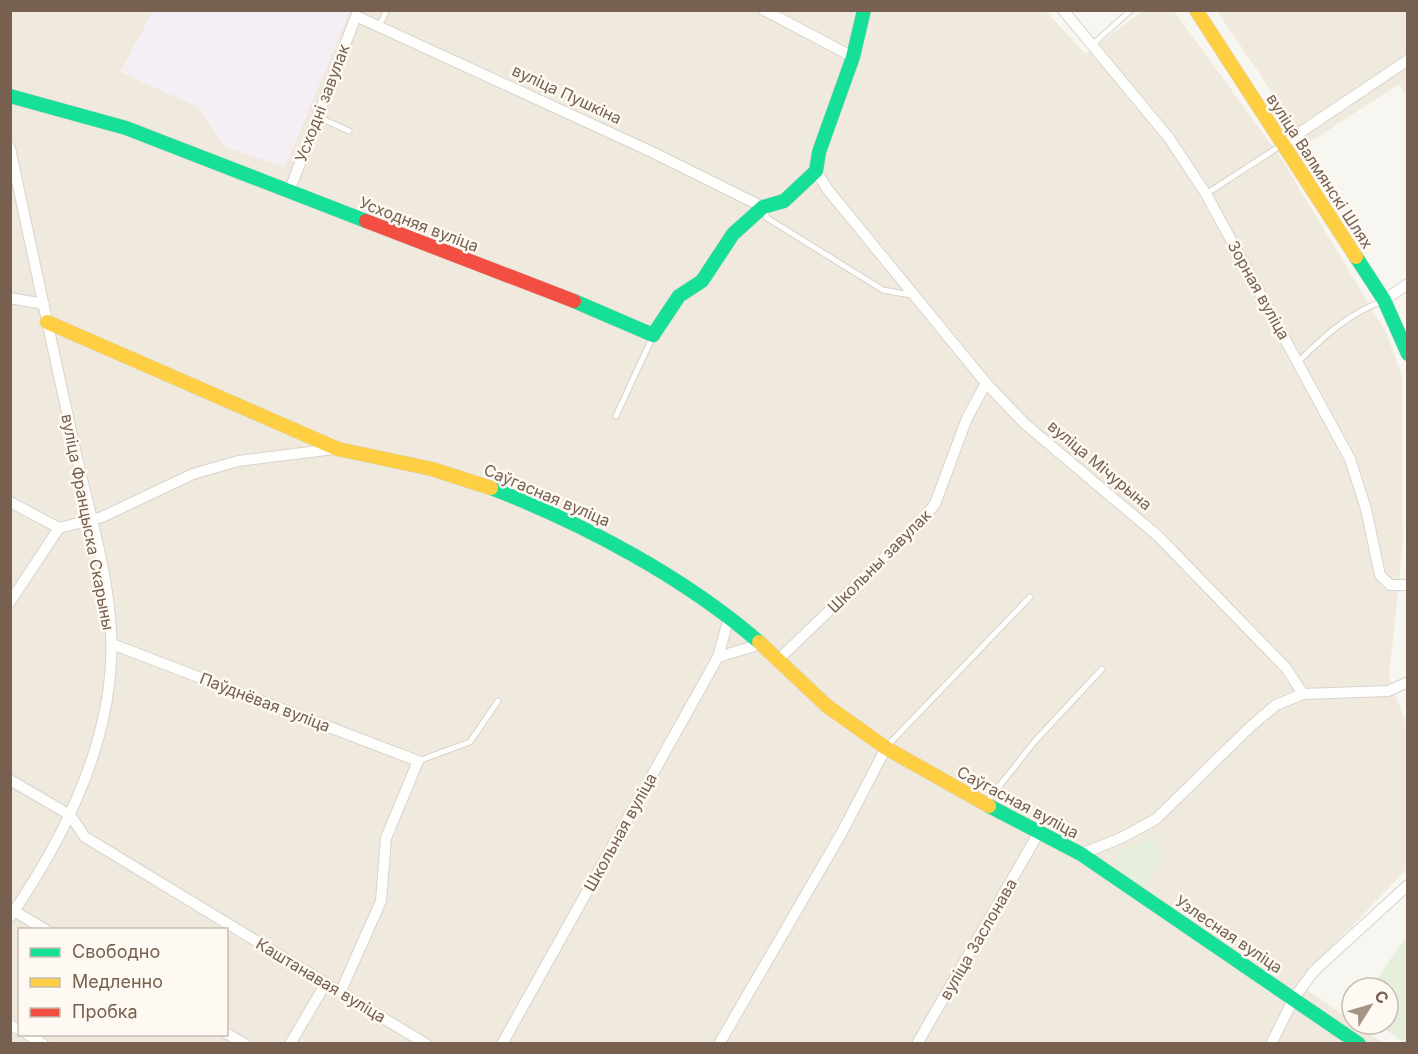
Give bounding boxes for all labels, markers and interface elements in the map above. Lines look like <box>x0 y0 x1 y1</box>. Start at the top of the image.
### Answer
street label: Усходні завулак <box>290 41 354 165</box>
street label: вуліца Пушкіна <box>509 60 625 128</box>
street label: вуліца Валмянскі Шлях <box>1262 90 1378 253</box>
street label: Усходняя вуліца <box>356 192 482 256</box>
street label: Зорная вуліца <box>1224 237 1294 343</box>
street label: вуліца Францыска Скарыны <box>57 412 119 632</box>
street label: вуліца Мічурына <box>1044 416 1156 514</box>
street label: Саўгасная вуліца <box>481 459 613 531</box>
street label: Школьны завулак <box>823 505 935 617</box>
street label: Паўднёвая вуліца <box>197 668 333 736</box>
street label: Саўгасная вуліца <box>954 761 1082 843</box>
street label: Школьная вуліца <box>579 769 661 895</box>
street label: вуліца Заслонава <box>935 875 1021 1003</box>
street label: Узлесная вуліца <box>1172 891 1286 977</box>
legend <box>18 928 228 1036</box>
street label: Каштанавая вуліца <box>252 933 390 1027</box>
text: Свободно <box>72 941 160 962</box>
text: Медленно <box>72 971 163 992</box>
north arrow <box>1340 976 1400 1036</box>
text: С <box>1370 986 1394 1008</box>
text: Пробка <box>72 1001 138 1022</box>

